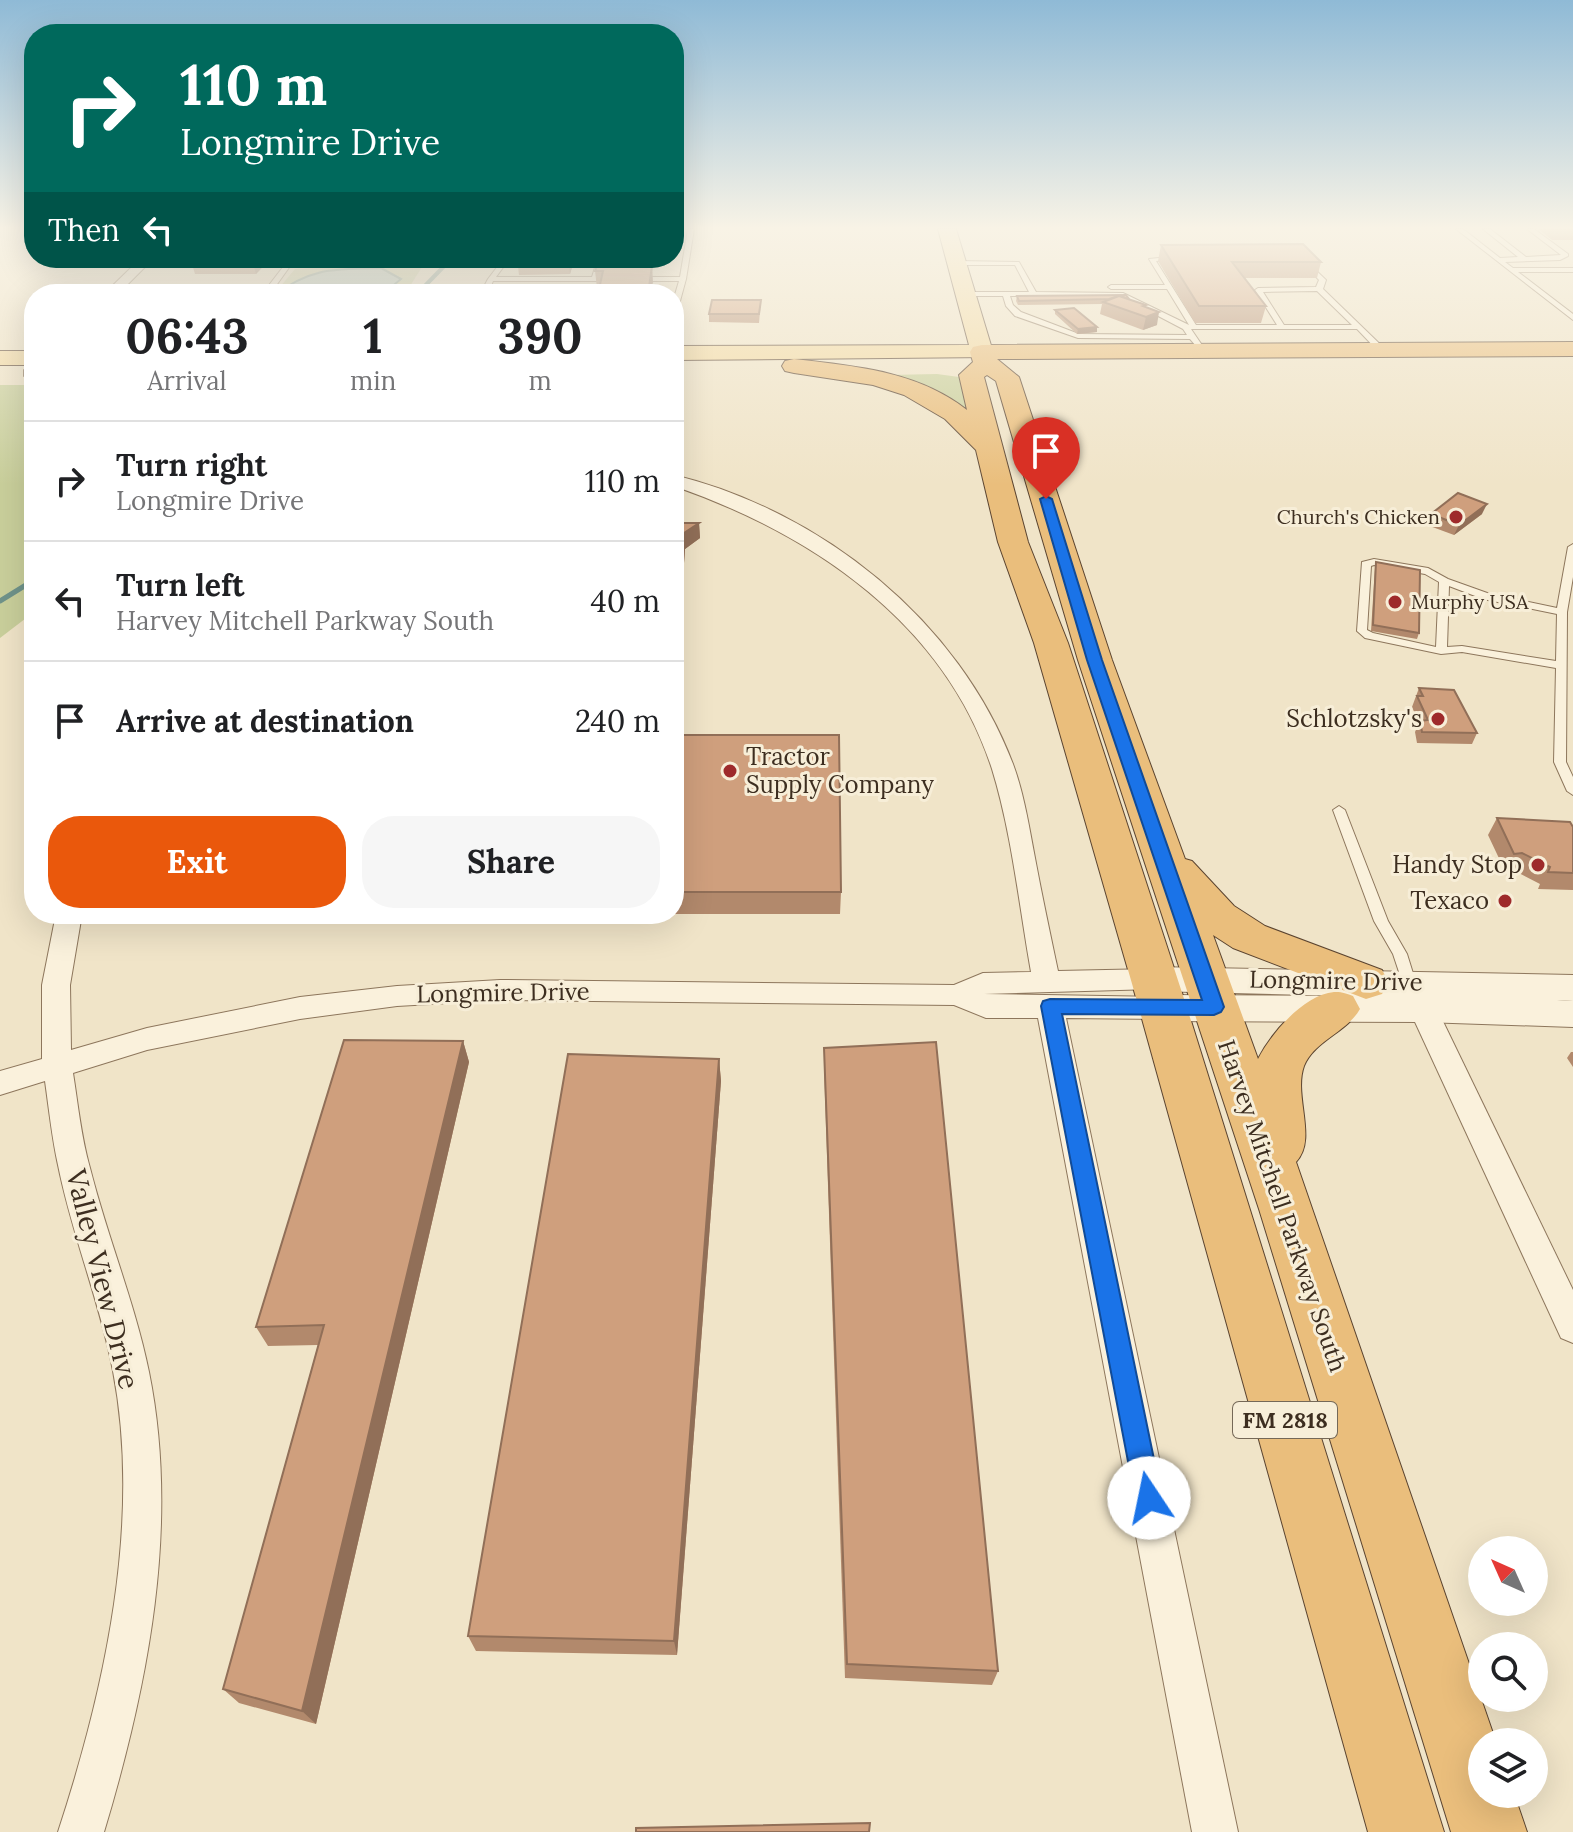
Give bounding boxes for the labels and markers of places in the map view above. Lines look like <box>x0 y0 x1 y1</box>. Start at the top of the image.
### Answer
pin <box>1012 417 1080 499</box>
place label: Church's Chicken <box>1277 504 1440 529</box>
marker: Church's Chicken <box>1447 508 1465 526</box>
place label: Murphy USA <box>1411 589 1529 614</box>
marker: Murphy USA <box>1386 593 1404 611</box>
place label: Schlotzsky's <box>1286 703 1422 734</box>
marker: Schlotzsky's <box>1429 710 1447 728</box>
place label: Tractor Supply Company <box>746 741 934 800</box>
marker: Tractor Supply Company <box>721 762 739 780</box>
place label: Handy Stop <box>1392 849 1522 880</box>
marker: Handy Stop <box>1529 856 1547 874</box>
place label: Texaco <box>1410 885 1489 916</box>
marker: Texaco <box>1496 892 1514 910</box>

